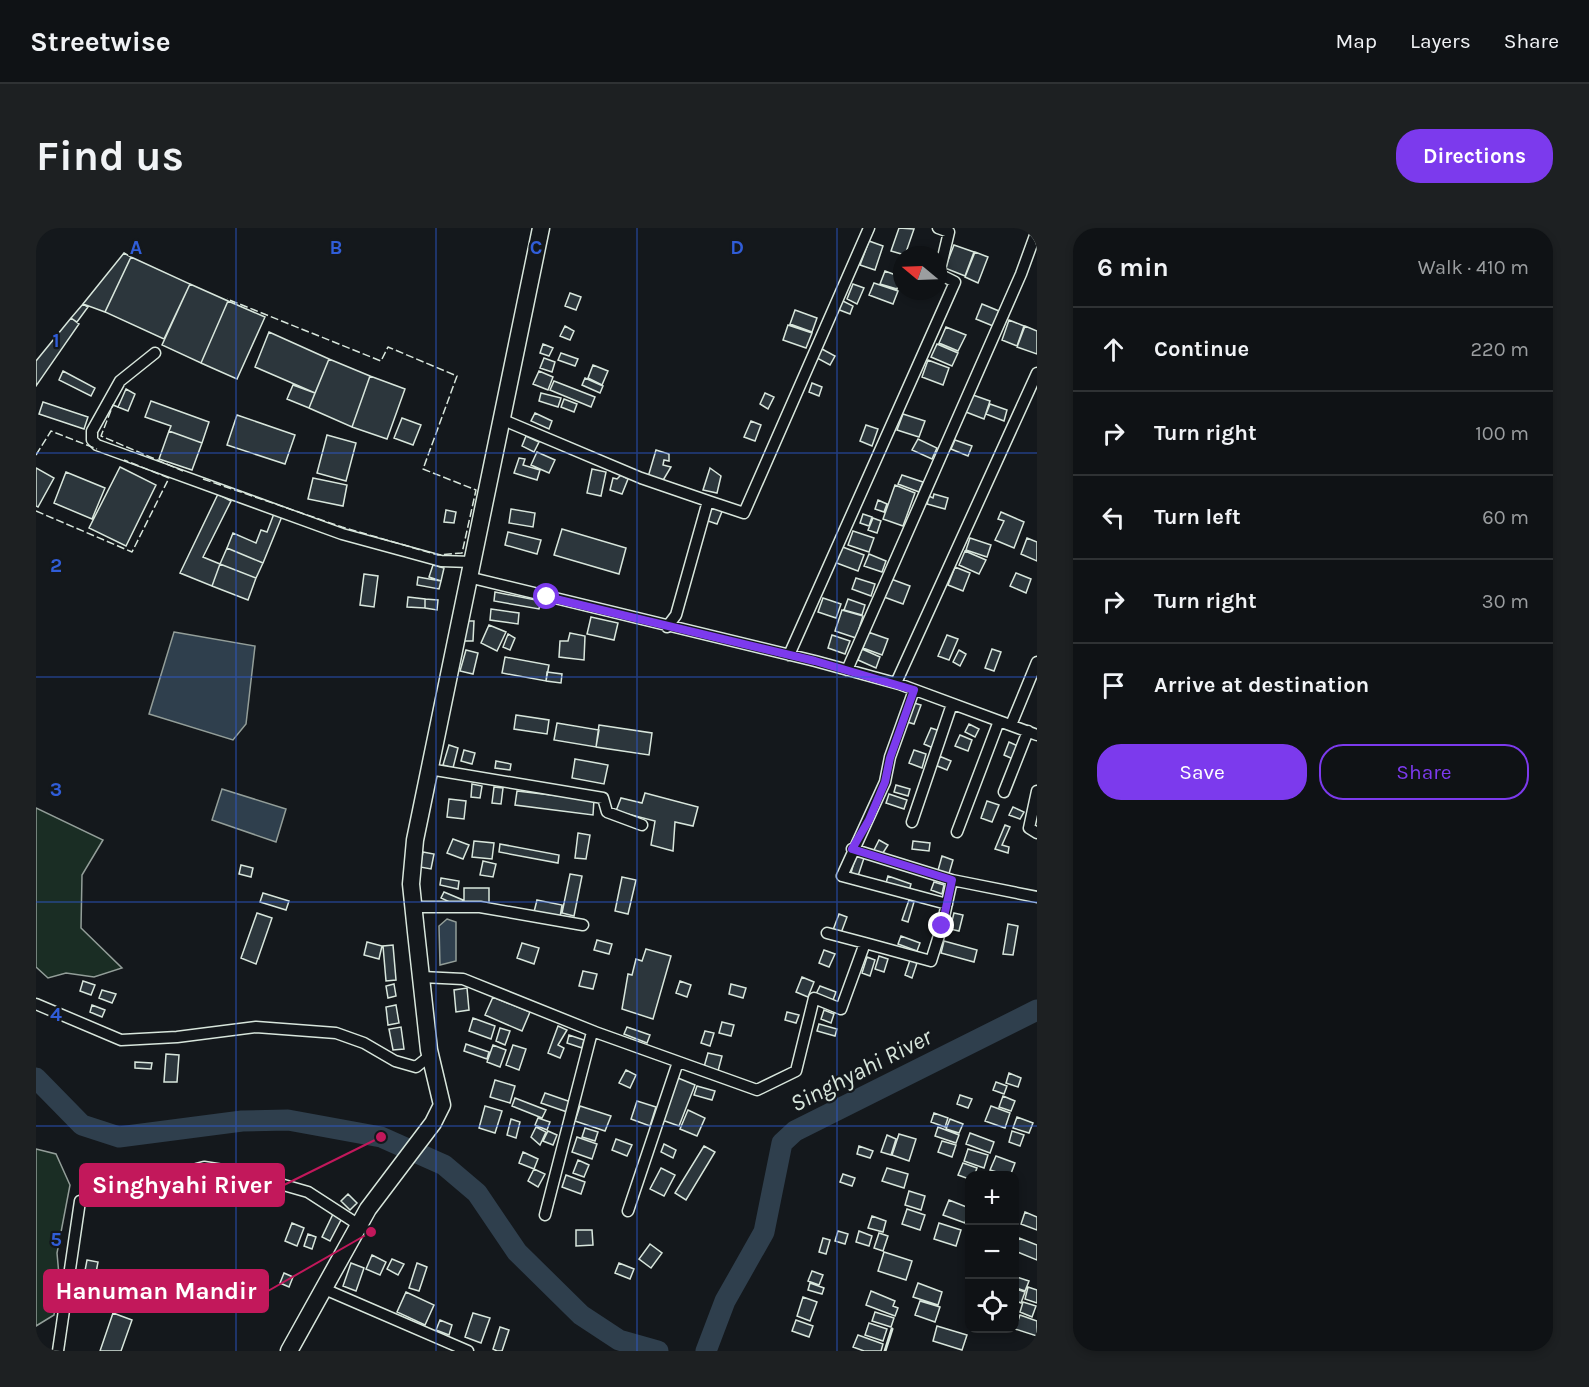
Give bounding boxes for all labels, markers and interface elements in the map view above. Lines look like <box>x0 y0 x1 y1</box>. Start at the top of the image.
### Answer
text: Streetwise <box>30 25 171 58</box>
text: Map <box>1335 29 1377 53</box>
text: Layers <box>1410 29 1471 53</box>
text: Share <box>1504 29 1559 53</box>
button: Directions <box>1396 129 1553 183</box>
text: Find us <box>36 131 184 181</box>
text: A <box>130 236 143 259</box>
text: B <box>330 236 342 259</box>
text: C <box>530 236 542 259</box>
text: D <box>730 236 744 259</box>
north arrow <box>893 246 947 300</box>
text: 6 min <box>1097 252 1169 283</box>
text: Walk · 410 m <box>1418 256 1529 279</box>
text: 1 <box>52 329 60 352</box>
icon: ahead <box>1097 333 1130 366</box>
text: Continue <box>1154 336 1249 362</box>
text: 220 m <box>1470 338 1529 361</box>
icon: right <box>1097 417 1130 450</box>
text: Turn right <box>1154 420 1257 446</box>
text: 100 m <box>1475 422 1529 445</box>
icon: left <box>1097 501 1130 534</box>
text: Turn left <box>1154 504 1241 530</box>
text: 60 m <box>1482 506 1529 529</box>
text: 2 <box>50 554 62 577</box>
route start <box>533 583 559 609</box>
icon: right <box>1097 585 1130 618</box>
text: Turn right <box>1154 588 1257 614</box>
text: 30 m <box>1482 590 1529 613</box>
icon: arrive <box>1097 669 1130 702</box>
text: Arrive at destination <box>1154 672 1369 698</box>
button: Save <box>1097 744 1307 800</box>
button: Share <box>1319 744 1529 800</box>
text: 3 <box>50 778 62 801</box>
route end <box>928 912 954 938</box>
text: 4 <box>50 1003 62 1026</box>
water label: Singhyahi River <box>786 1022 937 1118</box>
callout: Singhyahi River <box>80 1164 284 1206</box>
text: Singhyahi River <box>92 1171 273 1199</box>
map controls <box>965 1171 1019 1333</box>
button: + <box>965 1171 1019 1225</box>
button: − <box>965 1225 1019 1279</box>
text: 5 <box>50 1228 62 1251</box>
callout: Hanuman Mandir <box>44 1270 268 1312</box>
text: Hanuman Mandir <box>56 1277 257 1305</box>
button: locate <box>965 1279 1019 1333</box>

